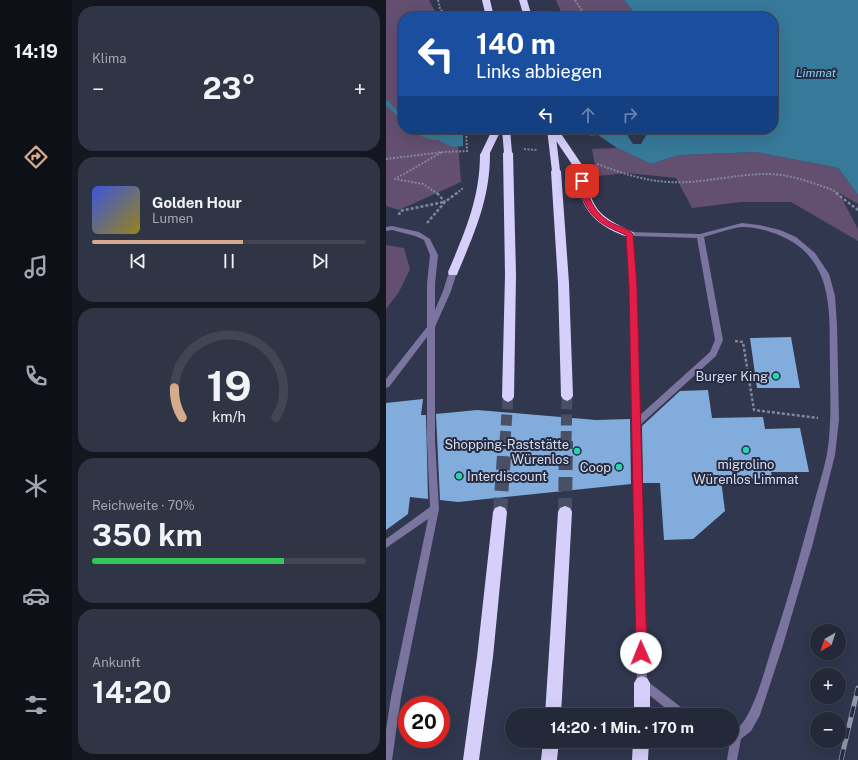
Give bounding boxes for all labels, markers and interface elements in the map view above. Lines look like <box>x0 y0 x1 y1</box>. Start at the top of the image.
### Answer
text: 140 m <box>476 27 556 60</box>
icon: left <box>410 28 462 80</box>
text: 14:19 <box>14 41 58 62</box>
text: Klima <box>92 51 126 66</box>
text: Links abbiegen <box>476 61 602 82</box>
water label: Limmat <box>796 66 837 80</box>
text: 23° <box>202 70 256 106</box>
text: − <box>92 76 104 102</box>
text: + <box>354 76 366 102</box>
icon: left <box>535 104 557 126</box>
icon: ahead <box>577 104 599 126</box>
icon: right <box>619 104 641 126</box>
icon: directions <box>22 143 50 171</box>
pin <box>565 164 599 198</box>
icon: arrive <box>571 170 593 192</box>
text: Golden Hour <box>152 194 242 211</box>
text: Lumen <box>152 211 193 226</box>
icon: previous <box>127 250 149 272</box>
icon: pause <box>218 250 240 272</box>
icon: next <box>309 250 331 272</box>
icon: music <box>22 253 50 281</box>
text: 19 <box>206 361 252 410</box>
icon: phone <box>22 362 50 390</box>
place label: Burger King <box>696 369 768 384</box>
marker: Burger King <box>771 371 781 381</box>
text: km/h <box>212 408 246 425</box>
place label: Shopping-Raststätte Würenlos <box>444 437 569 467</box>
marker: migrolino Würenlos Limmat <box>741 445 751 455</box>
marker: Shopping-Raststätte Würenlos <box>572 446 582 456</box>
place label: migrolino Würenlos Limmat <box>693 457 799 487</box>
place label: Coop <box>580 460 611 475</box>
marker: Coop <box>614 462 624 472</box>
place label: Interdiscount <box>467 469 547 484</box>
marker: Interdiscount <box>454 471 464 481</box>
icon: climate <box>22 472 50 500</box>
text: Reichweite · 70% <box>92 498 195 513</box>
text: 350 km <box>92 517 203 553</box>
icon: car <box>22 582 50 610</box>
north arrow <box>810 624 846 660</box>
map controls <box>810 624 846 748</box>
position arrow <box>620 632 662 674</box>
text: Ankunft <box>92 655 141 670</box>
button: + <box>810 668 846 704</box>
text: 14:20 <box>92 674 172 710</box>
icon: filters <box>22 691 50 719</box>
speed limit sign: 20 <box>398 696 450 748</box>
button: − <box>810 712 846 748</box>
text: 14:20 · 1 Min. · 170 m <box>550 719 694 736</box>

